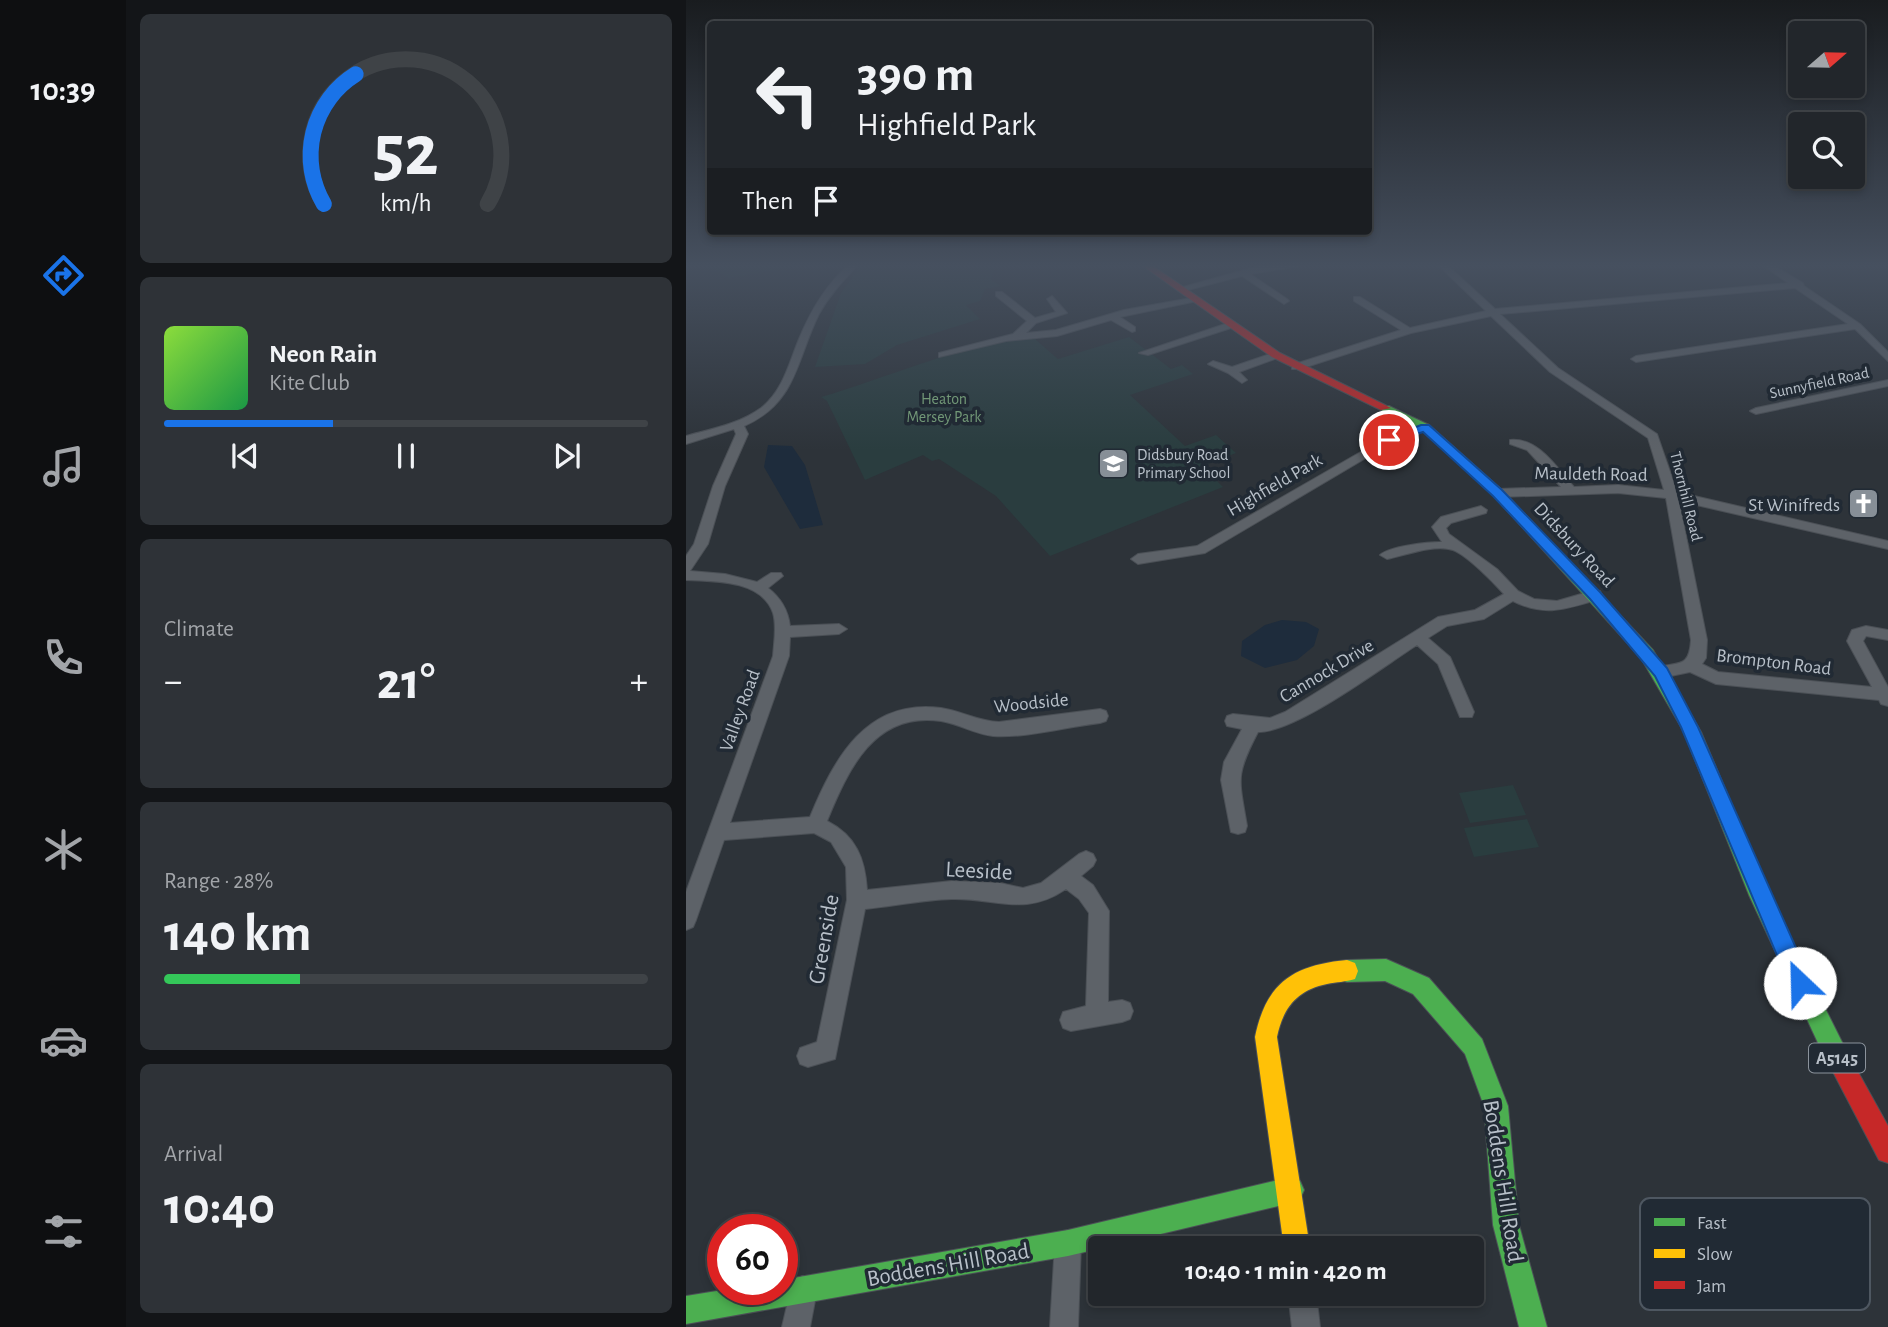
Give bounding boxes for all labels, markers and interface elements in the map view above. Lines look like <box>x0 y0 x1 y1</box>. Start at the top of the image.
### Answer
north arrow <box>1788 21 1866 98</box>
map controls <box>1788 21 1865 189</box>
icon: left <box>742 49 833 140</box>
text: 390 m <box>857 51 974 100</box>
text: 10:39 <box>31 74 95 106</box>
text: Highfield Park <box>857 109 1036 141</box>
button: search <box>1788 112 1865 189</box>
text: 52 <box>373 117 439 190</box>
icon: arrive <box>807 182 845 220</box>
text: Then <box>742 188 793 214</box>
text: km/h <box>380 191 432 216</box>
icon: directions <box>39 251 88 300</box>
text: Neon Rain <box>269 341 377 367</box>
street label: Sunnyfield Road <box>1768 365 1871 402</box>
text: Kite Club <box>269 372 350 395</box>
park label: Heaton Mersey Park <box>906 391 982 426</box>
pin <box>1359 410 1419 470</box>
icon: arrive <box>1370 421 1408 459</box>
icon: previous <box>226 437 264 475</box>
icon: pause <box>387 437 425 475</box>
icon: next <box>548 437 586 475</box>
icon: music <box>39 442 88 491</box>
school or university icon: Didsbury Road Primary School <box>1097 446 1131 480</box>
place label: Didsbury Road Primary School <box>1137 447 1230 482</box>
street label: Highfield Park <box>1224 450 1326 520</box>
street label: Thornhill Road <box>1667 450 1705 543</box>
street label: Mauldeth Road <box>1534 464 1648 485</box>
church icon: St Winifreds <box>1846 487 1880 521</box>
place label: St Winifreds <box>1748 496 1840 515</box>
street label: Didsbury Road <box>1530 499 1618 591</box>
text: Climate <box>164 618 234 641</box>
icon: phone <box>39 633 88 682</box>
street label: Cannock Drive <box>1277 636 1377 707</box>
street label: Brompton Road <box>1715 646 1833 679</box>
text: 21° <box>377 656 435 708</box>
text: − <box>164 663 182 701</box>
text: + <box>630 663 648 701</box>
street label: Valley Road <box>717 667 764 754</box>
street label: Woodside <box>993 690 1069 717</box>
icon: climate <box>39 825 88 874</box>
street label: Leeside <box>945 858 1013 885</box>
text: Range · 28% <box>164 870 274 893</box>
street label: Greenside <box>805 893 844 986</box>
text: 140 km <box>164 908 312 960</box>
position arrow <box>1763 946 1837 1020</box>
icon: car <box>39 1016 88 1065</box>
road number: A5145 <box>1809 1044 1865 1072</box>
street label: Boddens Hill Road <box>1478 1098 1527 1264</box>
text: Arrival <box>164 1143 223 1166</box>
text: 10:40 <box>164 1181 275 1233</box>
legend <box>1640 1198 1870 1310</box>
icon: filters <box>39 1207 88 1256</box>
speed limit sign: 60 <box>707 1214 798 1305</box>
text: Fast <box>1697 1214 1727 1233</box>
street label: Boddens Hill Road <box>865 1240 1031 1291</box>
text: Slow <box>1697 1245 1733 1264</box>
text: 10:40 · 1 min · 420 m <box>1185 1258 1387 1284</box>
text: Jam <box>1697 1277 1726 1296</box>

